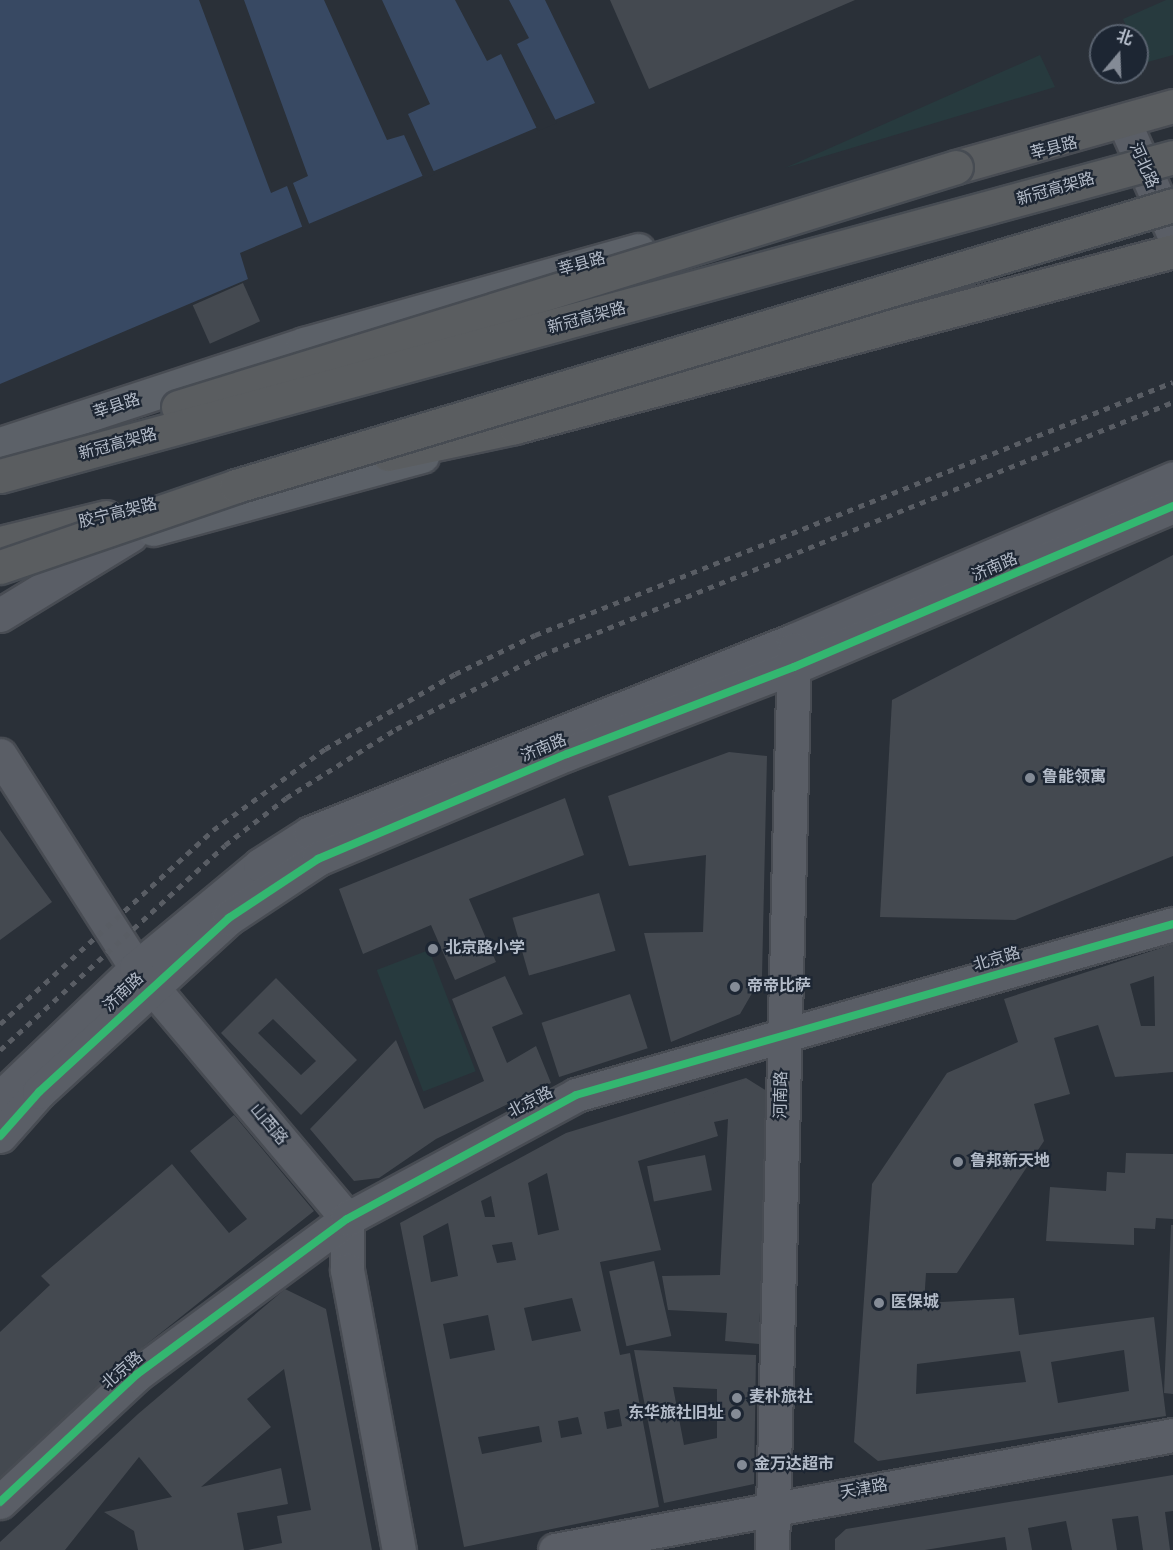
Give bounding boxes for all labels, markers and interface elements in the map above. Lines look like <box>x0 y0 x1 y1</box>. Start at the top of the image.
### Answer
north arrow <box>1089 24 1149 84</box>
text: 北 <box>1113 27 1135 51</box>
street label: 莘县路 <box>1028 134 1080 164</box>
street label: 河北路 <box>1124 140 1162 192</box>
street label: 新冠高架路 <box>1015 170 1097 210</box>
street label: 莘县路 <box>556 250 608 280</box>
street label: 新冠高架路 <box>546 299 628 339</box>
street label: 莘县路 <box>91 390 143 424</box>
street label: 新冠高架路 <box>77 425 159 465</box>
street label: 胶宁高架路 <box>77 495 159 533</box>
street label: 济南路 <box>969 550 1021 586</box>
street label: 济南路 <box>518 731 570 767</box>
place label: 鲁能领寓 <box>1042 768 1106 788</box>
marker: 鲁能领寓 <box>1023 771 1037 785</box>
place label: 北京路小学 <box>445 939 525 959</box>
marker: 北京路小学 <box>426 942 440 956</box>
street label: 北京路 <box>971 944 1023 976</box>
street label: 济南路 <box>100 970 148 1016</box>
place label: 帝帝比萨 <box>747 977 811 997</box>
marker: 帝帝比萨 <box>728 980 742 994</box>
street label: 河南路 <box>772 1071 792 1119</box>
street label: 北京路 <box>505 1084 557 1122</box>
street label: 山西路 <box>245 1100 291 1150</box>
place label: 鲁邦新天地 <box>970 1152 1050 1172</box>
marker: 鲁邦新天地 <box>951 1155 965 1169</box>
place label: 医保城 <box>891 1293 939 1313</box>
marker: 医保城 <box>872 1296 886 1310</box>
street label: 北京路 <box>99 1348 147 1394</box>
place label: 麦朴旅社 <box>749 1388 813 1408</box>
marker: 麦朴旅社 <box>730 1391 744 1405</box>
place label: 东华旅社旧址 <box>628 1404 724 1424</box>
marker: 东华旅社旧址 <box>729 1407 743 1421</box>
place label: 金万达超市 <box>754 1455 834 1475</box>
marker: 金万达超市 <box>735 1458 749 1472</box>
street label: 天津路 <box>839 1476 889 1504</box>

